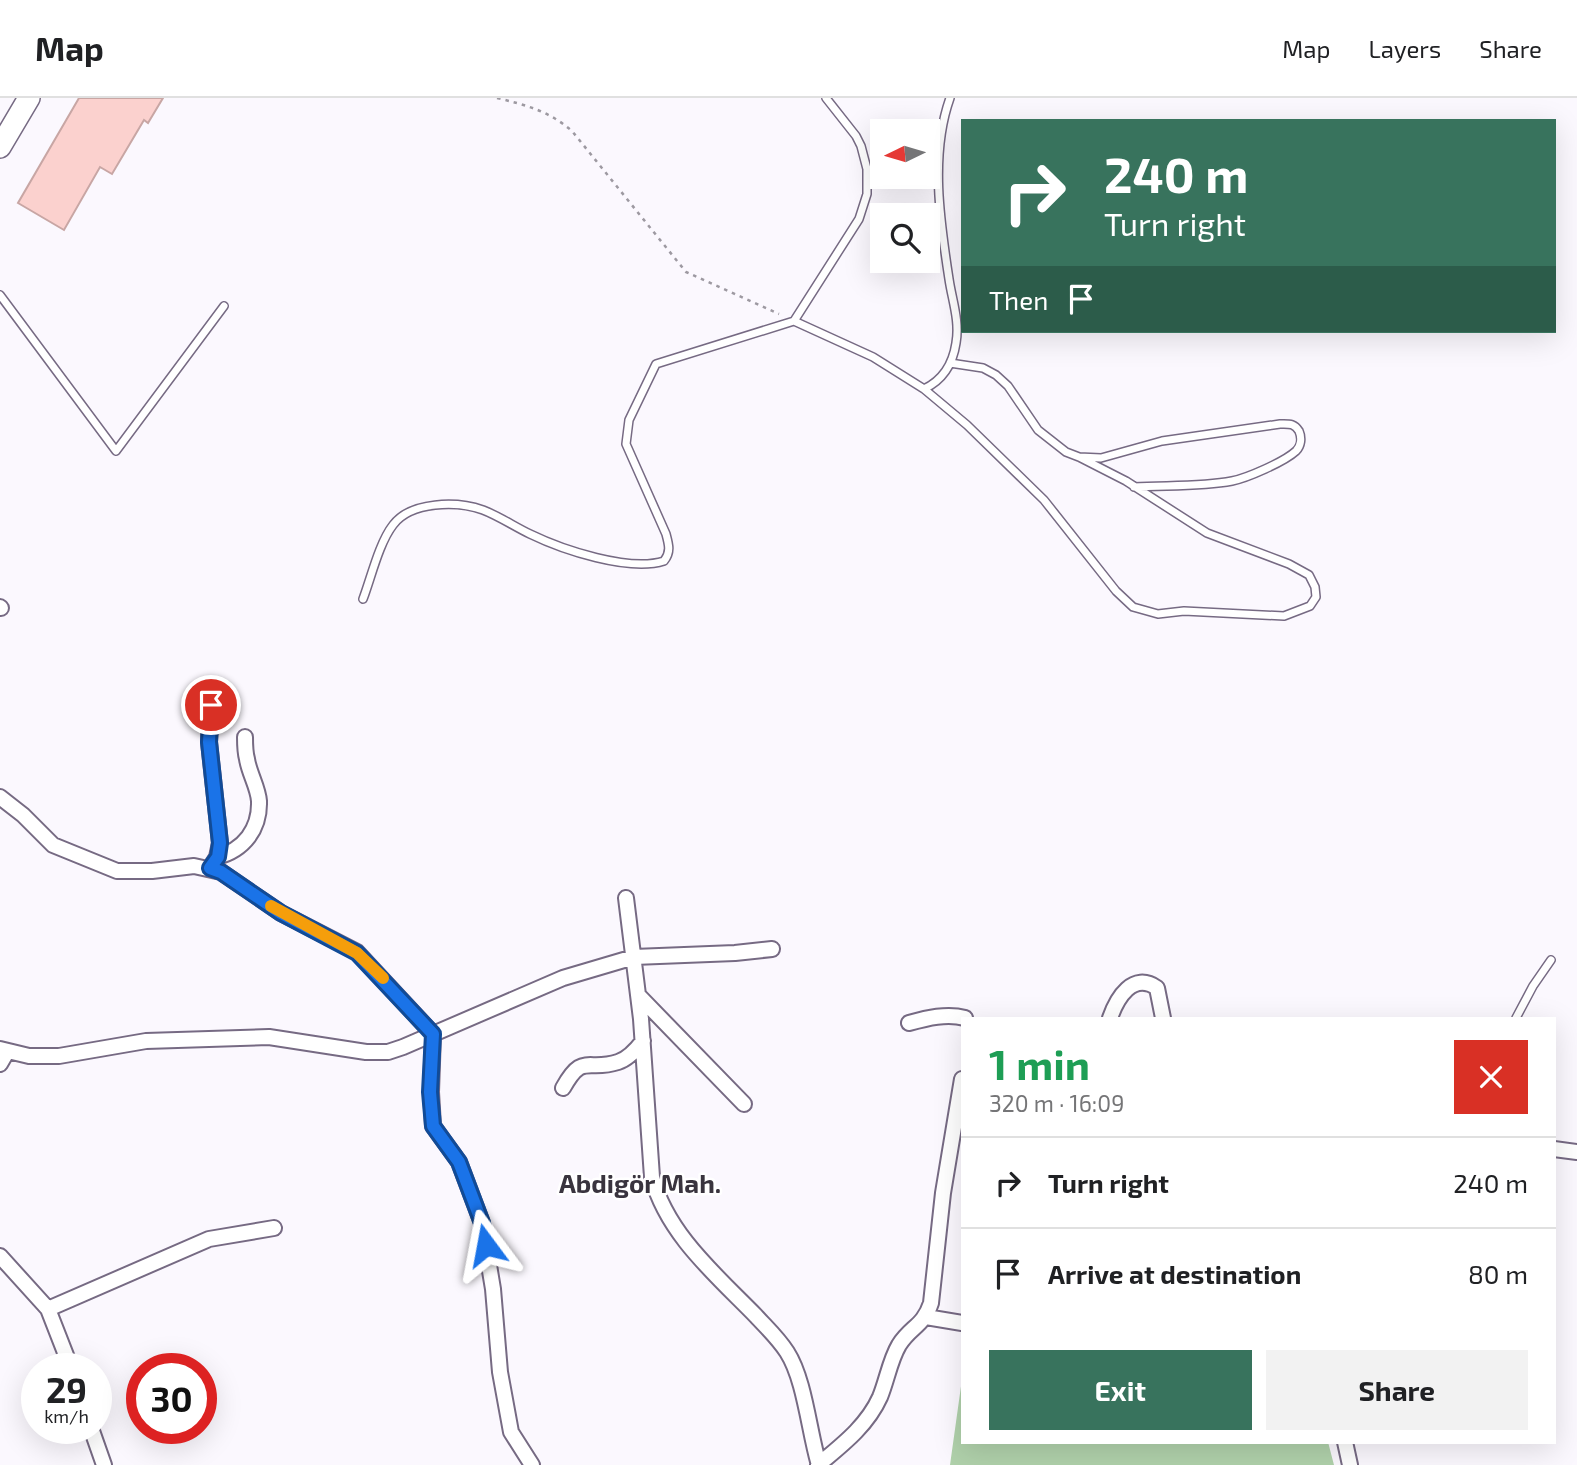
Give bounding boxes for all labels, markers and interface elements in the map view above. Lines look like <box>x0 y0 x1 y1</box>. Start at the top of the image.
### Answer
text: Map <box>35 28 104 68</box>
text: Map <box>1282 34 1330 63</box>
text: Layers <box>1368 34 1441 63</box>
text: Share <box>1479 34 1542 63</box>
north arrow <box>870 119 940 189</box>
map controls <box>870 119 940 273</box>
text: 240 m <box>1104 144 1248 203</box>
icon: right <box>989 147 1080 238</box>
button: search <box>870 203 940 273</box>
text: Turn right <box>1104 204 1246 242</box>
icon: arrive <box>1062 280 1100 318</box>
text: Then <box>989 284 1048 315</box>
pin <box>181 675 241 735</box>
icon: arrive <box>192 686 230 724</box>
text: 1 min <box>989 1038 1090 1088</box>
button: close <box>1454 1040 1528 1114</box>
text: 320 m · 16:09 <box>989 1089 1124 1117</box>
icon: right <box>989 1164 1027 1202</box>
district label: Abdigör Mah. <box>559 1167 721 1198</box>
text: Turn right <box>1048 1167 1169 1198</box>
text: 240 m <box>1453 1167 1528 1198</box>
position arrow <box>449 1208 523 1282</box>
icon: arrive <box>989 1255 1027 1293</box>
text: Arrive at destination <box>1048 1258 1301 1289</box>
text: 80 m <box>1468 1258 1528 1289</box>
button: Exit <box>989 1350 1252 1430</box>
button: Share <box>1266 1350 1528 1430</box>
speed limit sign: 30 <box>126 1353 217 1444</box>
text: 29 <box>46 1368 87 1410</box>
text: km/h <box>44 1405 89 1427</box>

